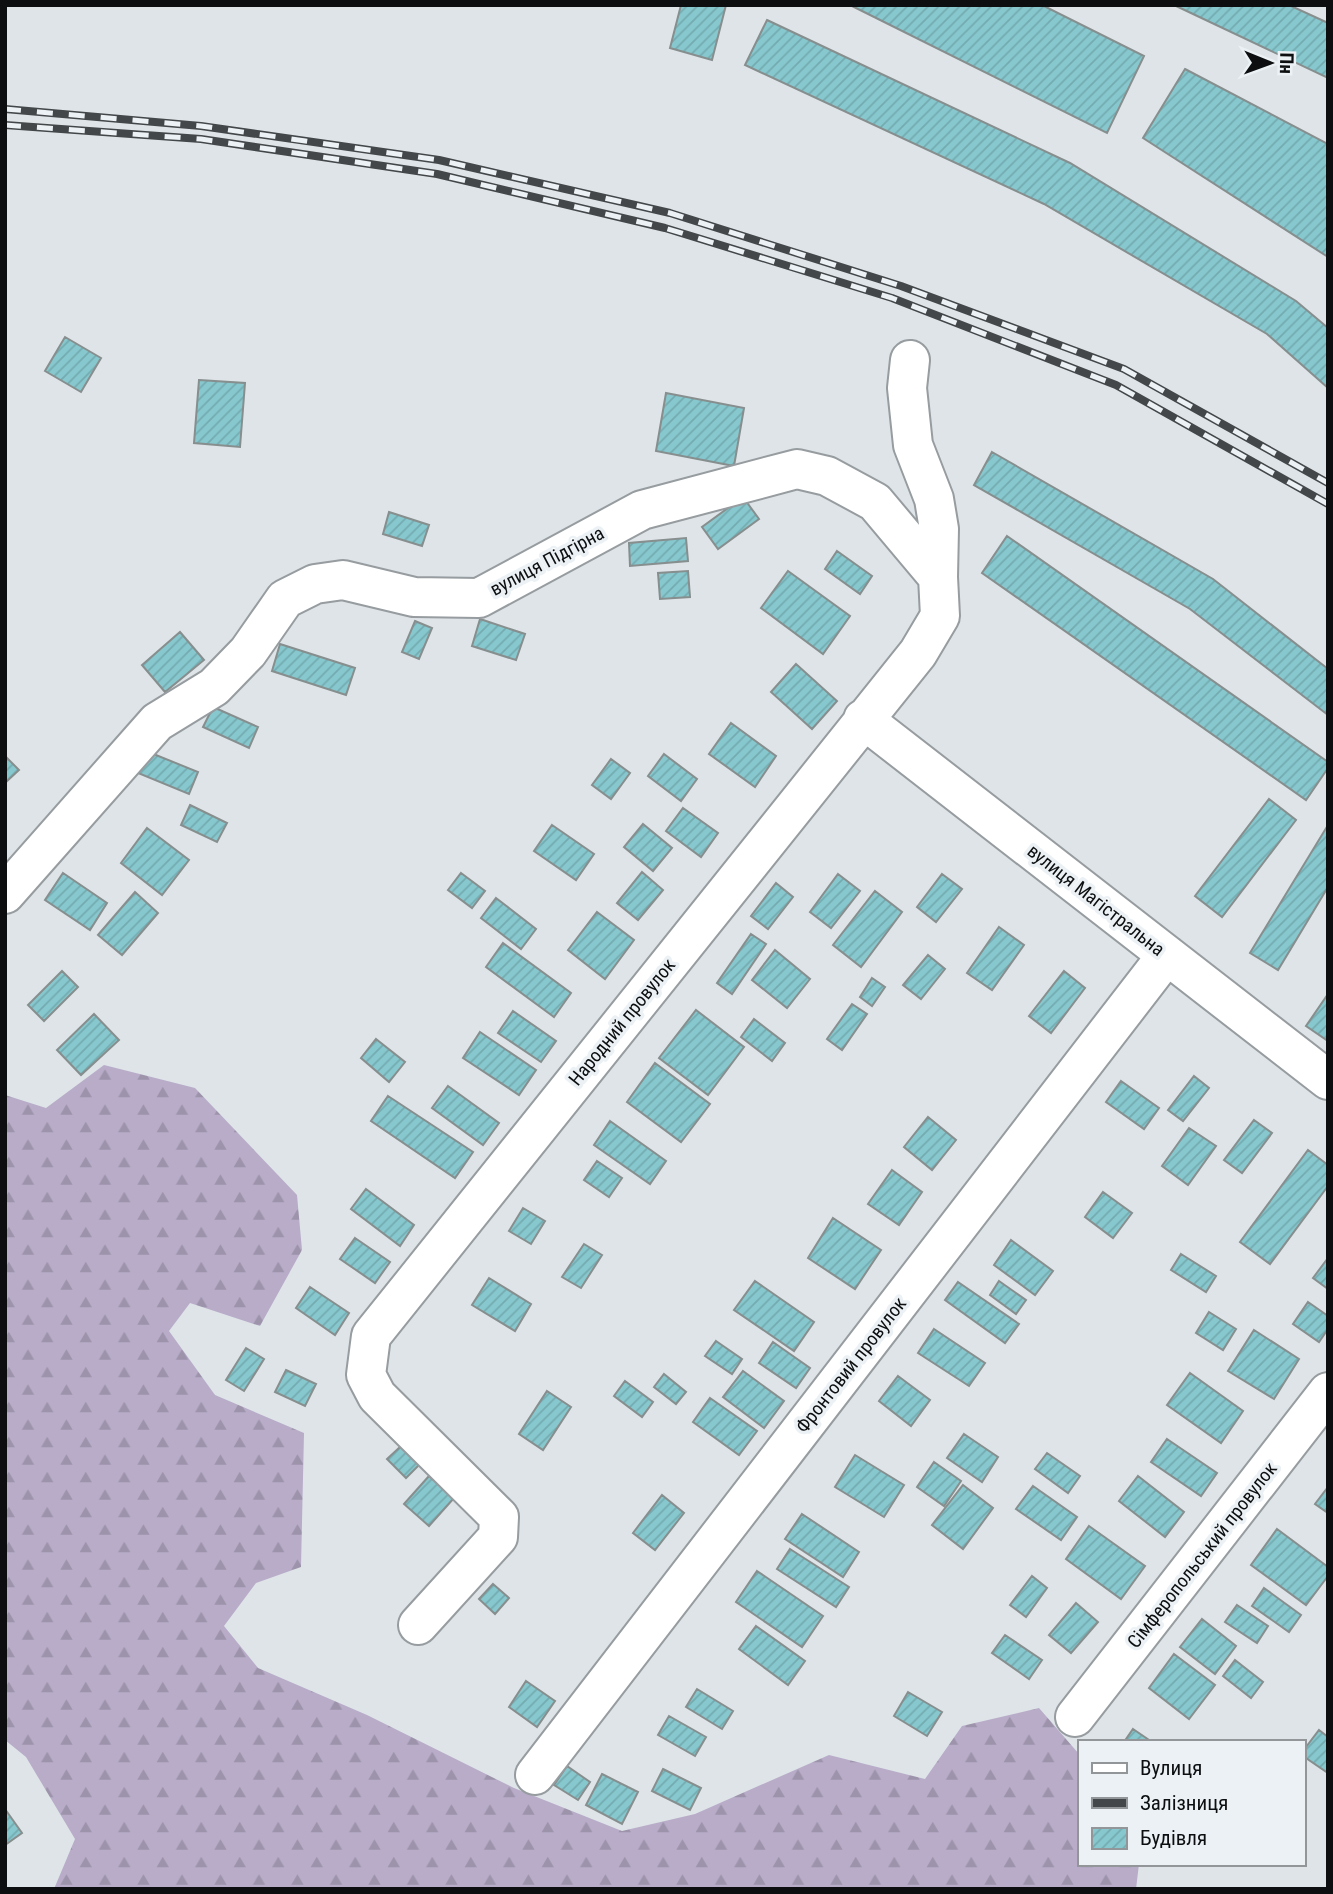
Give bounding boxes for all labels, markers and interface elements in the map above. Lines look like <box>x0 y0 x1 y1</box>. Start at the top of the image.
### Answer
north arrow <box>1235 28 1305 98</box>
text: Пн <box>1275 53 1298 74</box>
street label: вулиця Підгірна <box>486 521 608 601</box>
street label: вулиця Магістральна <box>1023 839 1169 961</box>
street label: Народний провулок <box>564 954 680 1090</box>
street label: Фронтовий провулок <box>791 1293 911 1437</box>
street label: Сімферопольський провулок <box>1122 1457 1282 1653</box>
legend <box>1078 1740 1305 1866</box>
text: Вулиця <box>1140 1756 1202 1780</box>
text: Залізниця <box>1140 1791 1229 1815</box>
text: Будівля <box>1140 1826 1207 1850</box>

